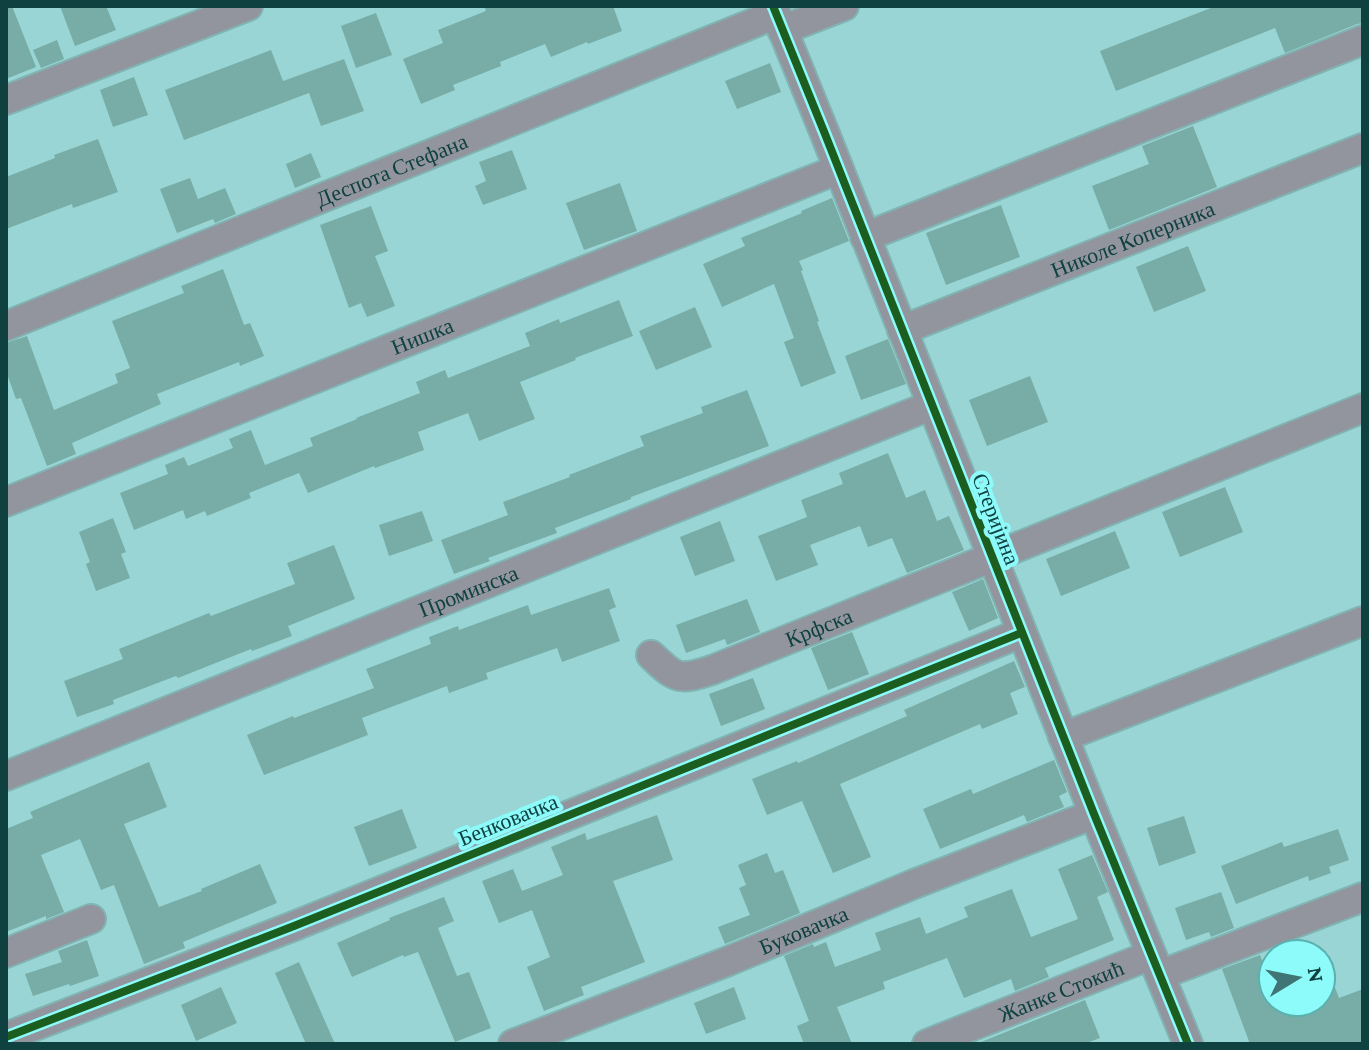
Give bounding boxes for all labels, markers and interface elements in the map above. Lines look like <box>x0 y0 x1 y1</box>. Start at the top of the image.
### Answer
street label: Деспота Стефана <box>312 128 471 212</box>
street label: Николе Коперника <box>1047 195 1218 282</box>
street label: Нишка <box>387 312 457 359</box>
street label: Стеријина <box>967 470 1025 568</box>
street label: Проминска <box>415 560 522 622</box>
street label: Крфска <box>782 602 856 652</box>
street label: Бенковачка <box>455 789 562 851</box>
street label: Буковачка <box>755 900 852 959</box>
north arrow <box>1257 938 1337 1018</box>
street label: Жанке Стокић <box>994 955 1127 1027</box>
text: N <box>1303 965 1330 984</box>

